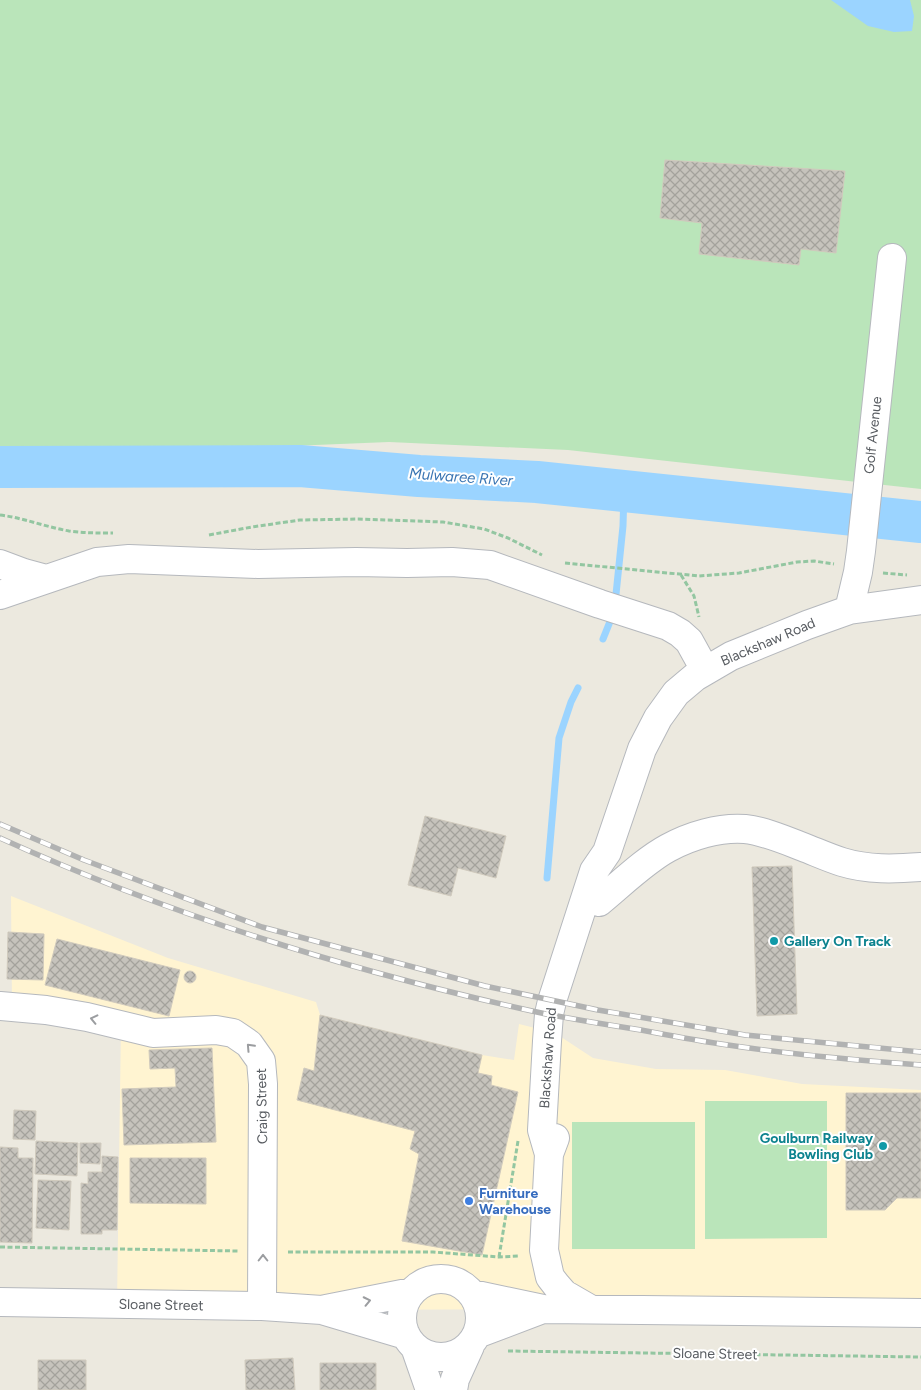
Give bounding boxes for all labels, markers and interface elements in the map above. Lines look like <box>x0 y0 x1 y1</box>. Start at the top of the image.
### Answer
street label: Golf Avenue <box>860 395 886 475</box>
water label: Mulwaree River <box>409 464 514 490</box>
street label: Blackshaw Road <box>718 614 818 670</box>
place label: Gallery On Track <box>784 933 892 950</box>
marker: Gallery On Track <box>768 935 780 947</box>
street label: Blackshaw Road <box>536 1007 560 1109</box>
one-way arrow <box>90 1014 99 1025</box>
one-way arrow <box>246 1044 255 1053</box>
street label: Craig Street <box>253 1068 271 1144</box>
place label: Goulburn Railway Bowling Club <box>760 1130 874 1163</box>
marker: Goulburn Railway Bowling Club <box>877 1140 889 1152</box>
place label: Furniture Warehouse <box>479 1185 551 1218</box>
marker: Furniture Warehouse <box>463 1195 475 1207</box>
one-way arrow <box>258 1253 268 1261</box>
street label: Sloane Street <box>118 1296 204 1314</box>
one-way arrow <box>363 1296 372 1307</box>
street label: Sloane Street <box>672 1345 758 1363</box>

